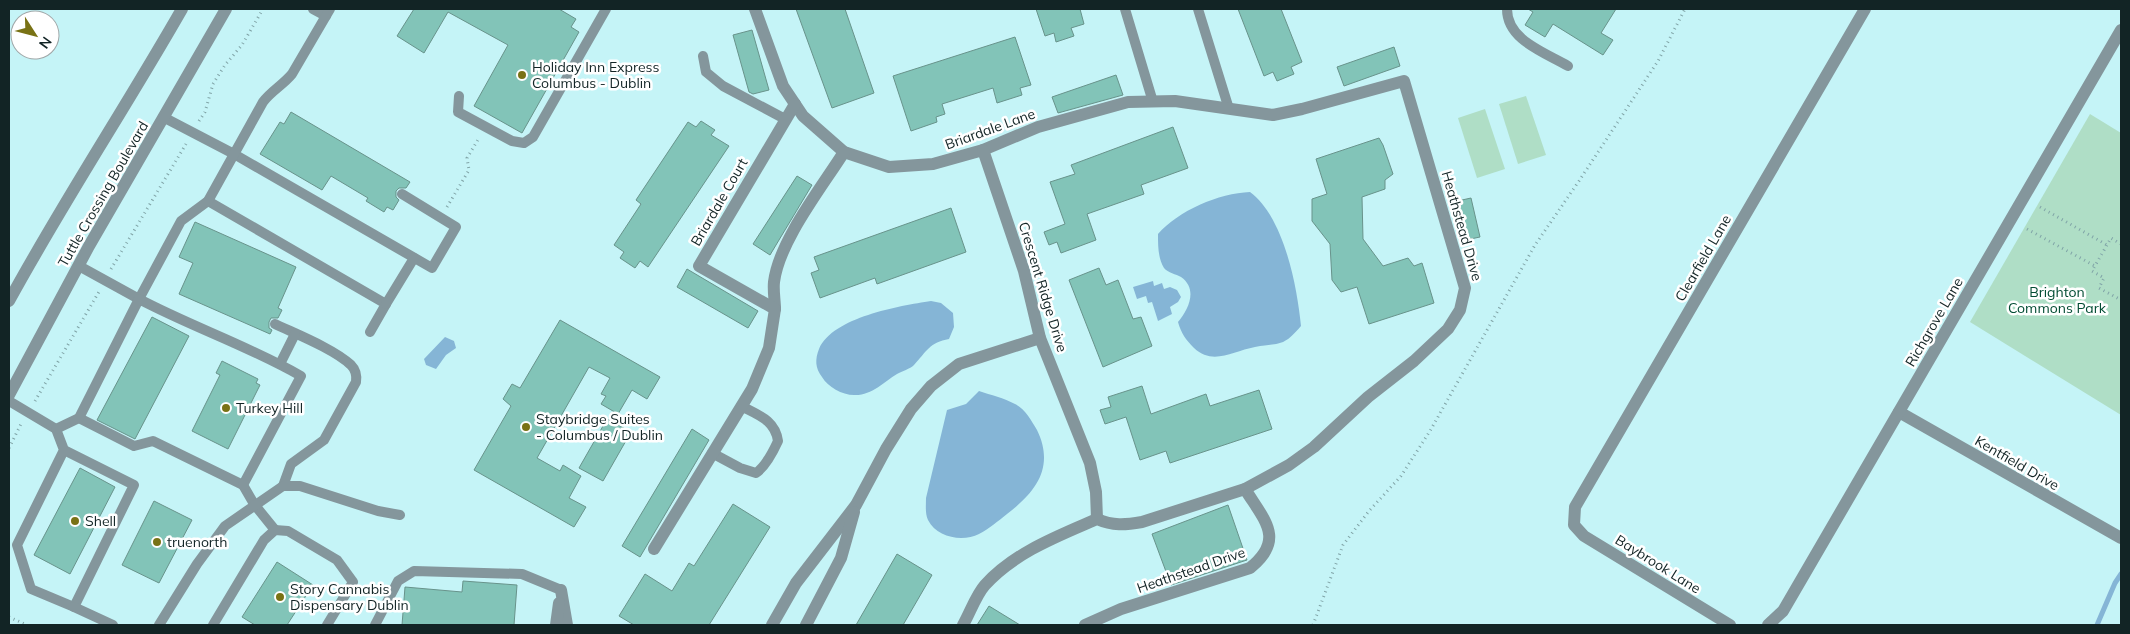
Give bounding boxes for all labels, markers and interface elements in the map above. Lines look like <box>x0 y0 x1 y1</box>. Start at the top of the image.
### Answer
north arrow <box>10 10 60 60</box>
text: N <box>35 33 56 52</box>
place label: Holiday Inn Express Columbus - Dublin <box>532 58 660 92</box>
marker: Holiday Inn Express Columbus - Dublin <box>516 69 528 81</box>
street label: Briardale Lane <box>942 104 1038 154</box>
street label: Tuttle Crossing Boulevard <box>54 118 152 270</box>
street label: Briardale Court <box>687 155 751 249</box>
street label: Heathstead Drive <box>1438 169 1486 283</box>
street label: Clearfield Lane <box>1671 211 1735 305</box>
street label: Crescent Ridge Drive <box>1015 220 1071 354</box>
street label: Richgrove Lane <box>1901 274 1967 370</box>
park label: Brighton Commons Park <box>2008 283 2107 317</box>
place label: Turkey Hill <box>236 399 303 417</box>
marker: Turkey Hill <box>220 402 232 414</box>
place label: Staybridge Suites - Columbus / Dublin <box>536 410 663 444</box>
marker: Staybridge Suites - Columbus / Dublin <box>520 421 532 433</box>
street label: Kentfield Drive <box>1972 432 2062 494</box>
place label: Shell <box>85 512 116 530</box>
marker: Shell <box>69 515 81 527</box>
street label: Baybrook Lane <box>1612 531 1704 597</box>
place label: truenorth <box>167 533 227 551</box>
marker: truenorth <box>151 536 163 548</box>
street label: Heathstead Drive <box>1134 543 1248 597</box>
place label: Story Cannabis Dispensary Dublin <box>290 580 409 614</box>
marker: Story Cannabis Dispensary Dublin <box>274 591 286 603</box>

